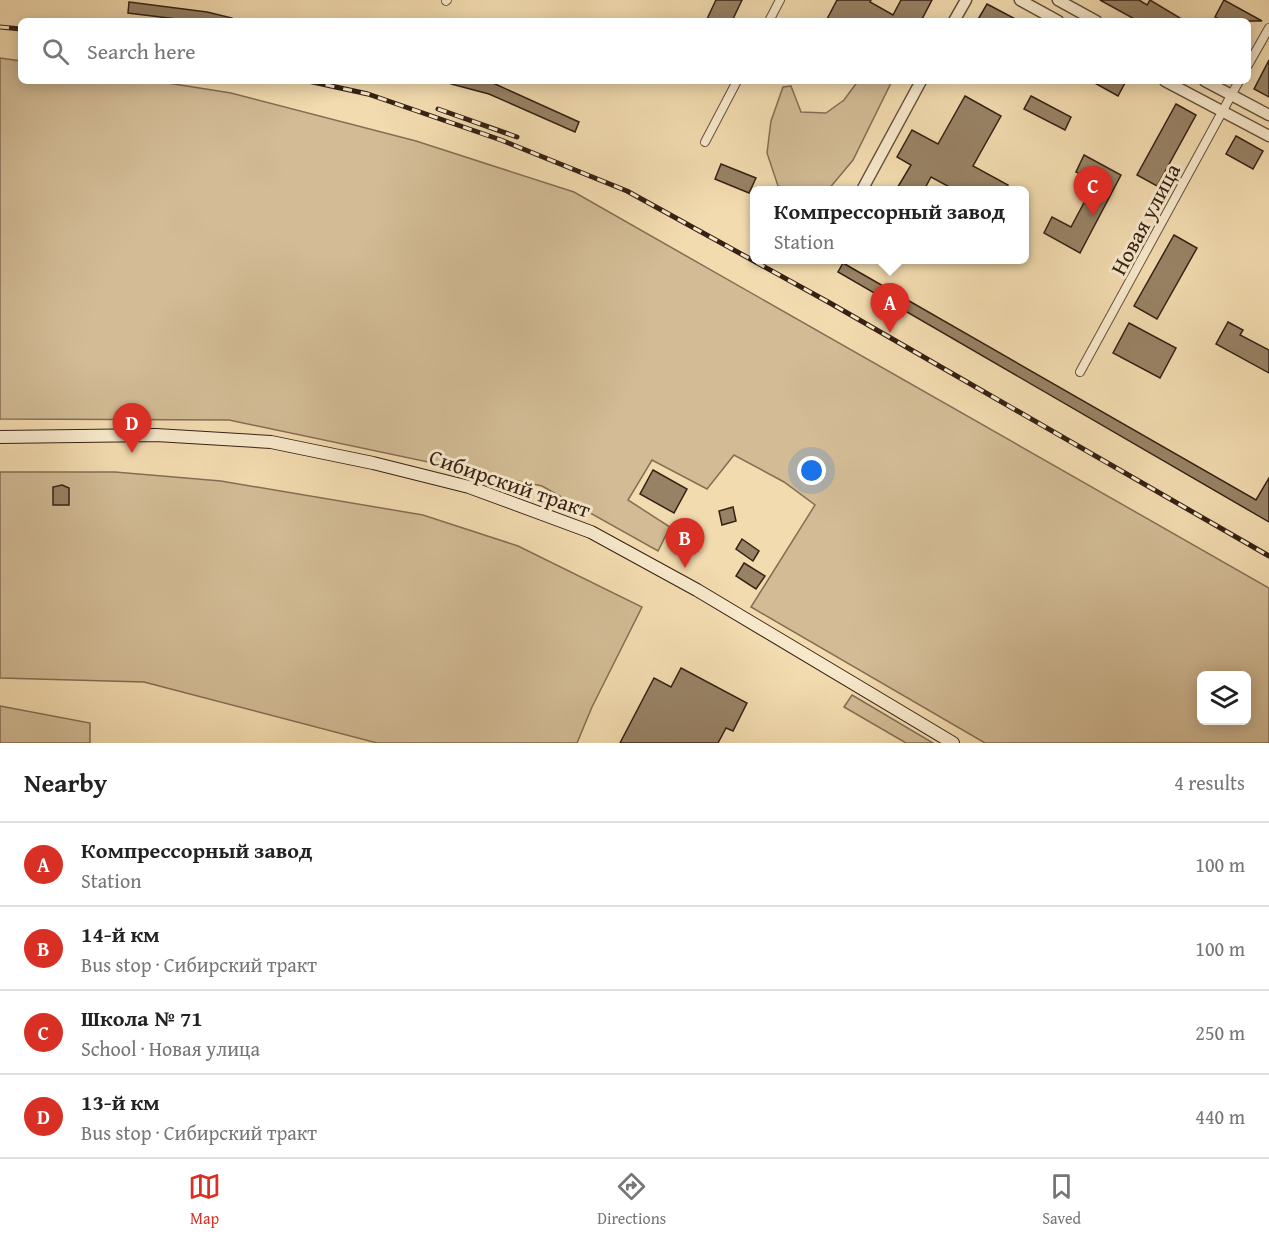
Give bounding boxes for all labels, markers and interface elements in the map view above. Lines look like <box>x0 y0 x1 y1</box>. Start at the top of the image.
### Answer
search box <box>18 18 1251 84</box>
icon: search <box>39 35 72 68</box>
text: Search here <box>87 35 196 67</box>
street label: Новая улица <box>1102 157 1188 281</box>
pin: C <box>1074 166 1112 216</box>
popup <box>750 186 1029 264</box>
text: Компрессорный завод <box>774 195 1005 227</box>
text: Station <box>774 227 834 256</box>
pin: A <box>870 284 910 333</box>
pin: D <box>112 404 152 453</box>
street label: Сибирский тракт <box>425 440 595 526</box>
your location <box>797 456 826 485</box>
pin: B <box>666 518 704 568</box>
map controls <box>1197 671 1251 725</box>
button: layers <box>1197 671 1251 725</box>
text: Nearby <box>24 763 107 802</box>
text: 4 results <box>1174 768 1245 797</box>
text: Компрессорный завод <box>81 834 313 866</box>
text: A <box>37 850 50 879</box>
text: 100 m <box>1195 850 1245 879</box>
text: Station <box>81 866 141 895</box>
text: 14-й км <box>81 918 160 950</box>
text: B <box>37 934 50 963</box>
text: 100 m <box>1195 934 1245 963</box>
text: Bus stop · Сибирский тракт <box>81 950 317 979</box>
text: Школа № 71 <box>81 1002 203 1034</box>
text: C <box>38 1018 49 1047</box>
text: 250 m <box>1195 1018 1245 1047</box>
text: School · Новая улица <box>81 1034 260 1063</box>
text: 13-й км <box>81 1086 160 1118</box>
text: D <box>37 1102 50 1131</box>
text: 440 m <box>1195 1102 1245 1131</box>
text: Bus stop · Сибирский тракт <box>81 1118 317 1147</box>
tab: Map <box>188 1170 221 1230</box>
tab: Directions <box>597 1170 666 1230</box>
tab: Saved <box>1042 1170 1081 1230</box>

